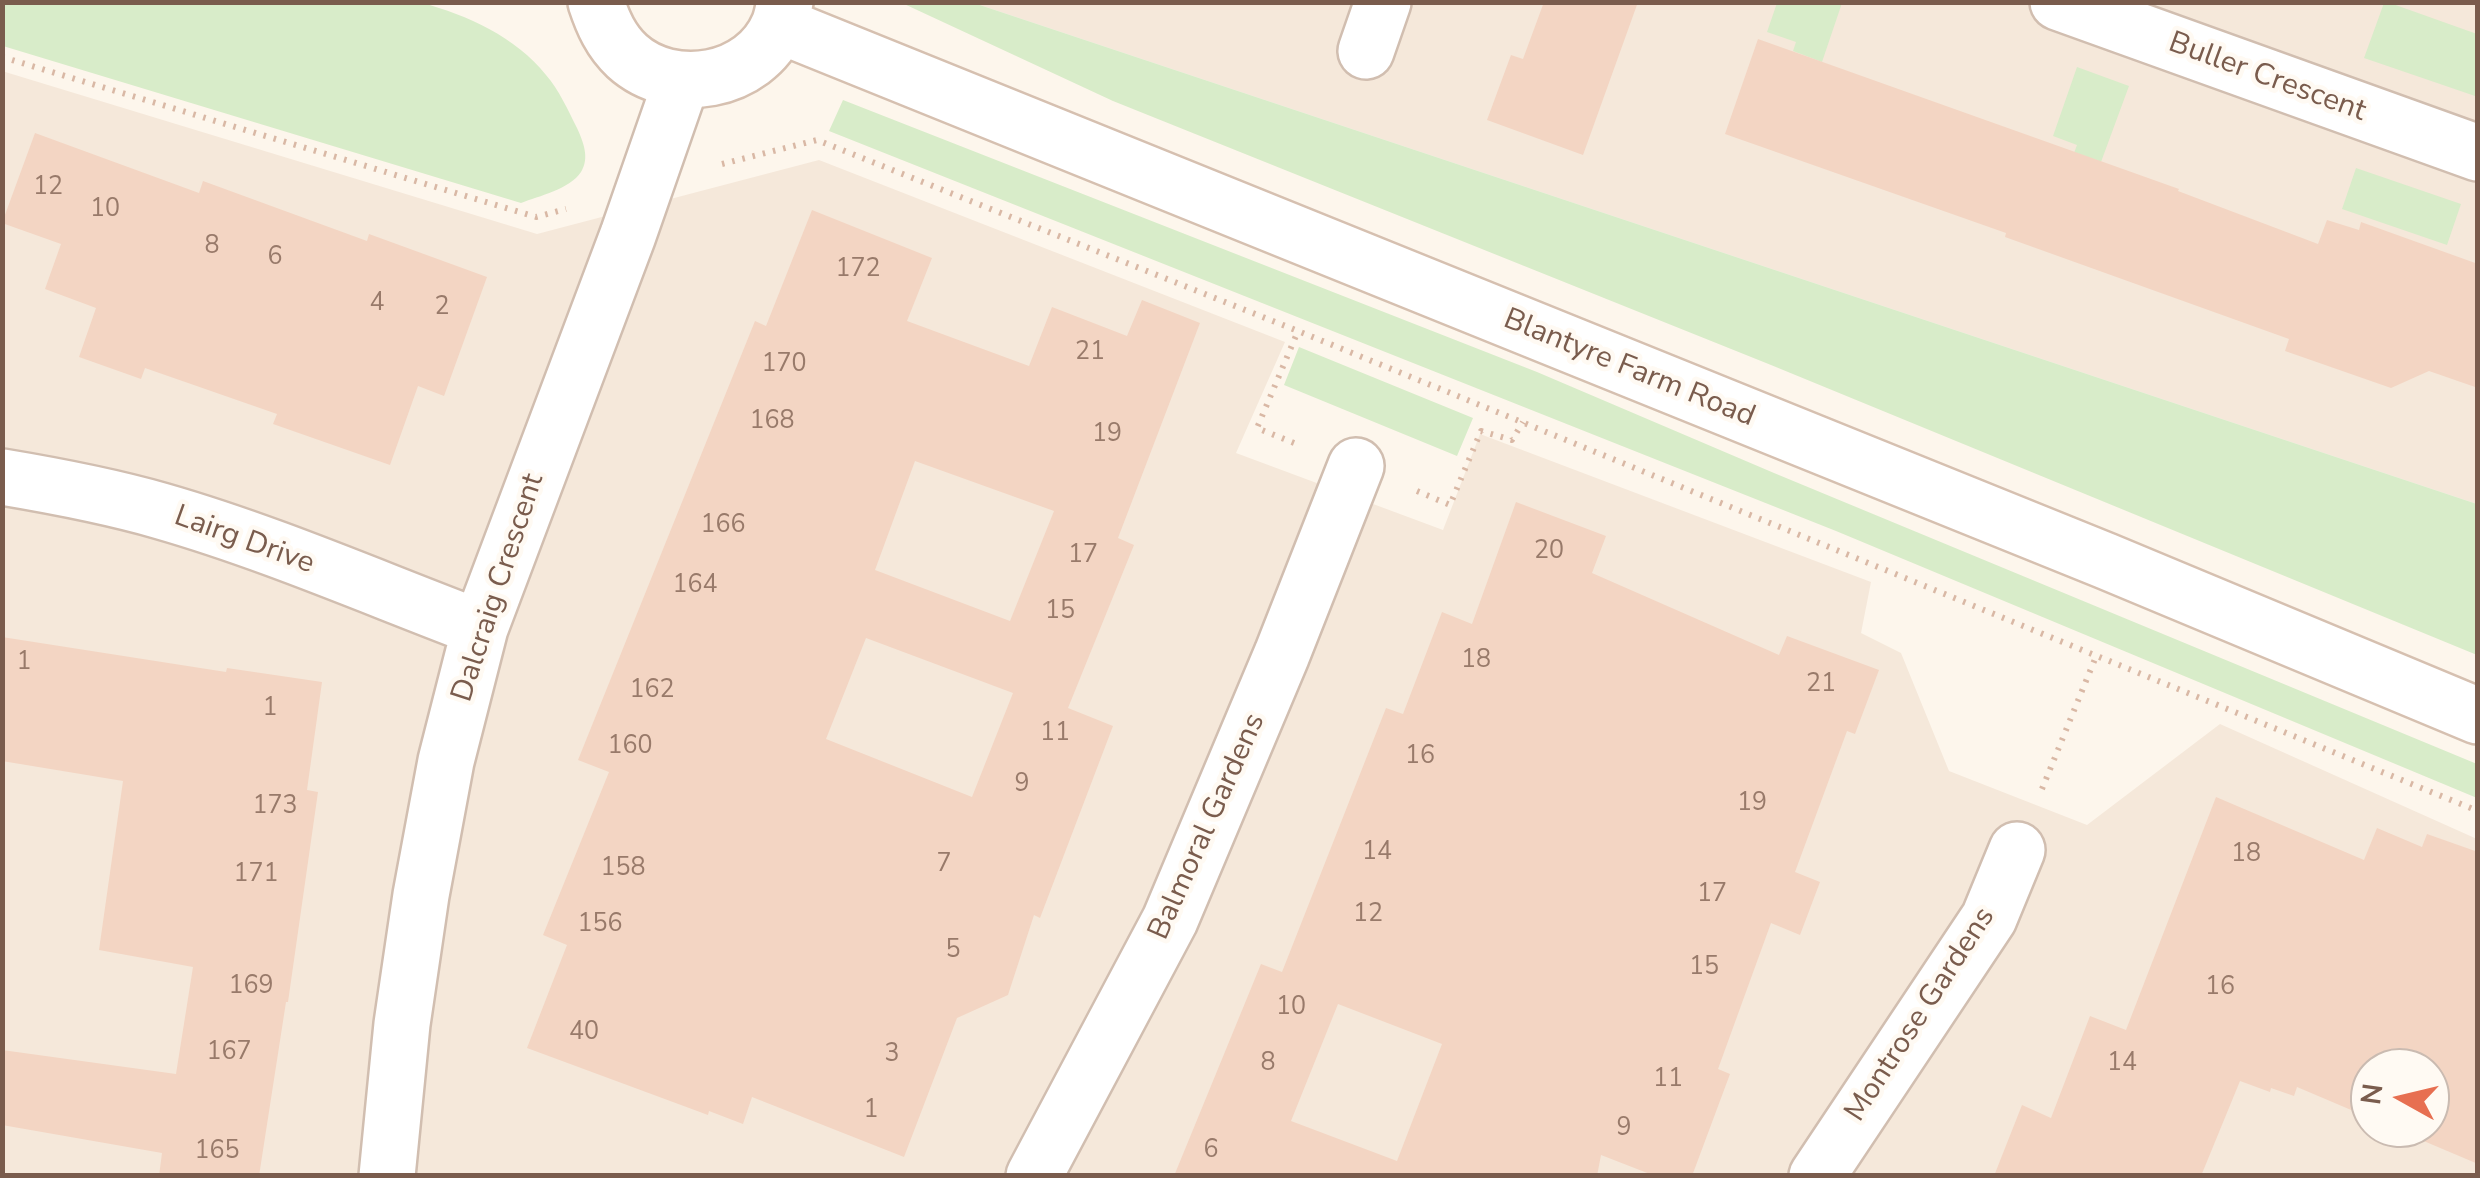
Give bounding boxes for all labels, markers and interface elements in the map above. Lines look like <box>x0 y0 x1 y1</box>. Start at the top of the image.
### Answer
street label: Buller Crescent <box>2163 26 2371 130</box>
house number: 12 <box>33 173 63 203</box>
house number: 10 <box>90 195 120 225</box>
house number: 8 <box>205 232 219 262</box>
house number: 6 <box>268 243 282 273</box>
house number: 172 <box>836 255 880 285</box>
house number: 4 <box>370 289 384 319</box>
house number: 2 <box>435 293 449 323</box>
street label: Blantyre Farm Road <box>1498 302 1760 436</box>
house number: 21 <box>1075 338 1105 368</box>
house number: 170 <box>762 350 806 380</box>
house number: 168 <box>750 407 794 437</box>
house number: 19 <box>1092 420 1122 450</box>
street label: Dalcraig Crescent <box>445 469 553 707</box>
street label: Lairg Drive <box>169 499 319 583</box>
house number: 166 <box>701 511 745 541</box>
house number: 20 <box>1534 537 1564 567</box>
house number: 17 <box>1068 541 1098 571</box>
house number: 164 <box>673 571 717 601</box>
house number: 15 <box>1045 597 1075 627</box>
house number: 18 <box>1461 646 1491 676</box>
house number: 1 <box>17 648 31 678</box>
house number: 21 <box>1806 670 1836 700</box>
house number: 162 <box>630 676 674 706</box>
house number: 1 <box>263 694 277 724</box>
street label: Balmoral Gardens <box>1142 708 1274 946</box>
house number: 11 <box>1040 719 1070 749</box>
house number: 160 <box>608 732 652 762</box>
house number: 16 <box>1405 742 1435 772</box>
house number: 9 <box>1015 770 1029 800</box>
house number: 19 <box>1737 789 1767 819</box>
house number: 173 <box>253 792 297 822</box>
house number: 14 <box>1362 838 1392 868</box>
house number: 18 <box>2231 840 2261 870</box>
house number: 7 <box>937 850 951 880</box>
house number: 158 <box>601 854 645 884</box>
house number: 171 <box>234 860 278 890</box>
house number: 17 <box>1697 880 1727 910</box>
house number: 12 <box>1353 900 1383 930</box>
street label: Montrose Gardens <box>1838 901 2004 1129</box>
house number: 156 <box>578 910 622 940</box>
house number: 5 <box>946 936 960 966</box>
house number: 15 <box>1689 953 1719 983</box>
house number: 169 <box>229 972 273 1002</box>
house number: 16 <box>2205 973 2235 1003</box>
house number: 10 <box>1276 993 1306 1023</box>
house number: 40 <box>569 1018 599 1048</box>
house number: 167 <box>207 1038 251 1068</box>
house number: 3 <box>885 1040 899 1070</box>
north arrow <box>2350 1048 2450 1148</box>
house number: 8 <box>1261 1049 1275 1079</box>
house number: 14 <box>2107 1049 2137 1079</box>
house number: 11 <box>1653 1065 1683 1095</box>
text: N <box>2352 1081 2393 1107</box>
house number: 1 <box>864 1096 878 1126</box>
house number: 9 <box>1617 1114 1631 1144</box>
house number: 6 <box>1204 1136 1218 1166</box>
house number: 165 <box>195 1137 239 1167</box>

